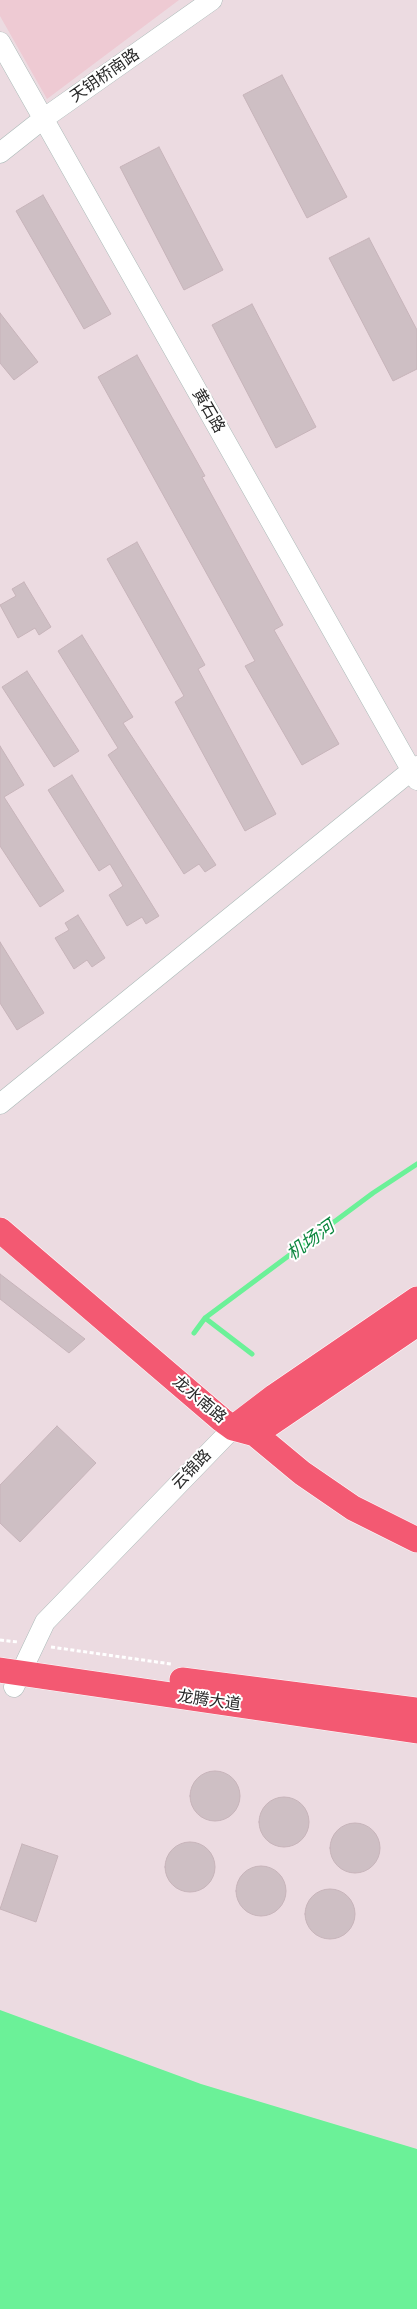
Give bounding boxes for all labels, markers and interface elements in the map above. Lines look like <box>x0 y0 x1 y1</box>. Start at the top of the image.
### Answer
street label: 天钥桥南路 <box>67 45 143 107</box>
street label: 黄石路 <box>188 385 228 437</box>
water label: 机场河 <box>283 1216 339 1266</box>
street label: 龙水南路 <box>168 1372 230 1428</box>
street label: 云锦路 <box>168 1446 216 1494</box>
street label: 龙腾大道 <box>176 1687 242 1715</box>

